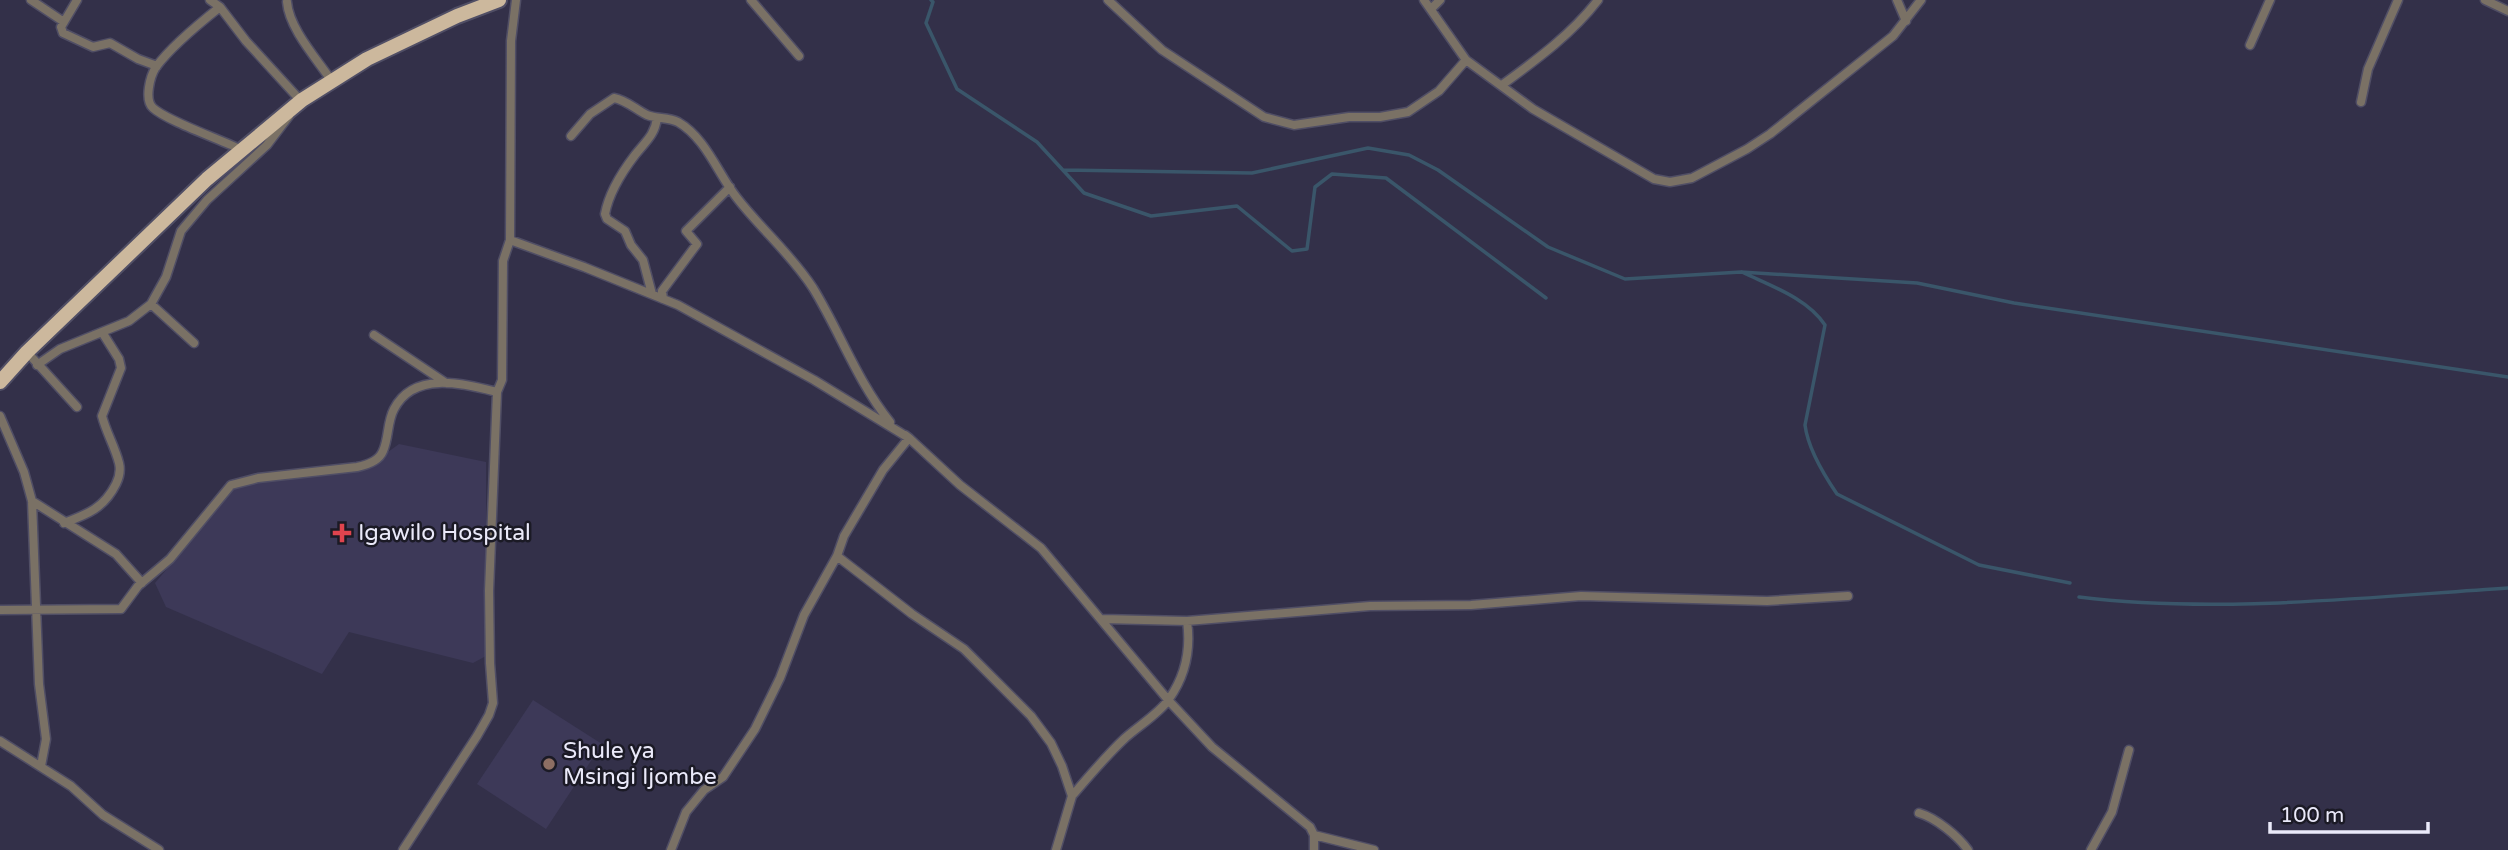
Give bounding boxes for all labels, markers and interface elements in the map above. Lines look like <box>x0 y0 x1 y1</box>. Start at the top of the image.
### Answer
place label: Igawilo Hospital <box>358 519 531 547</box>
marker: Igawilo Hospital <box>332 523 352 543</box>
place label: Shule ya Msingi Ijombe <box>563 737 717 791</box>
marker: Shule ya Msingi Ijombe <box>541 756 557 772</box>
scale bar <box>2270 790 2428 834</box>
text: 100 m <box>2280 803 2344 828</box>

